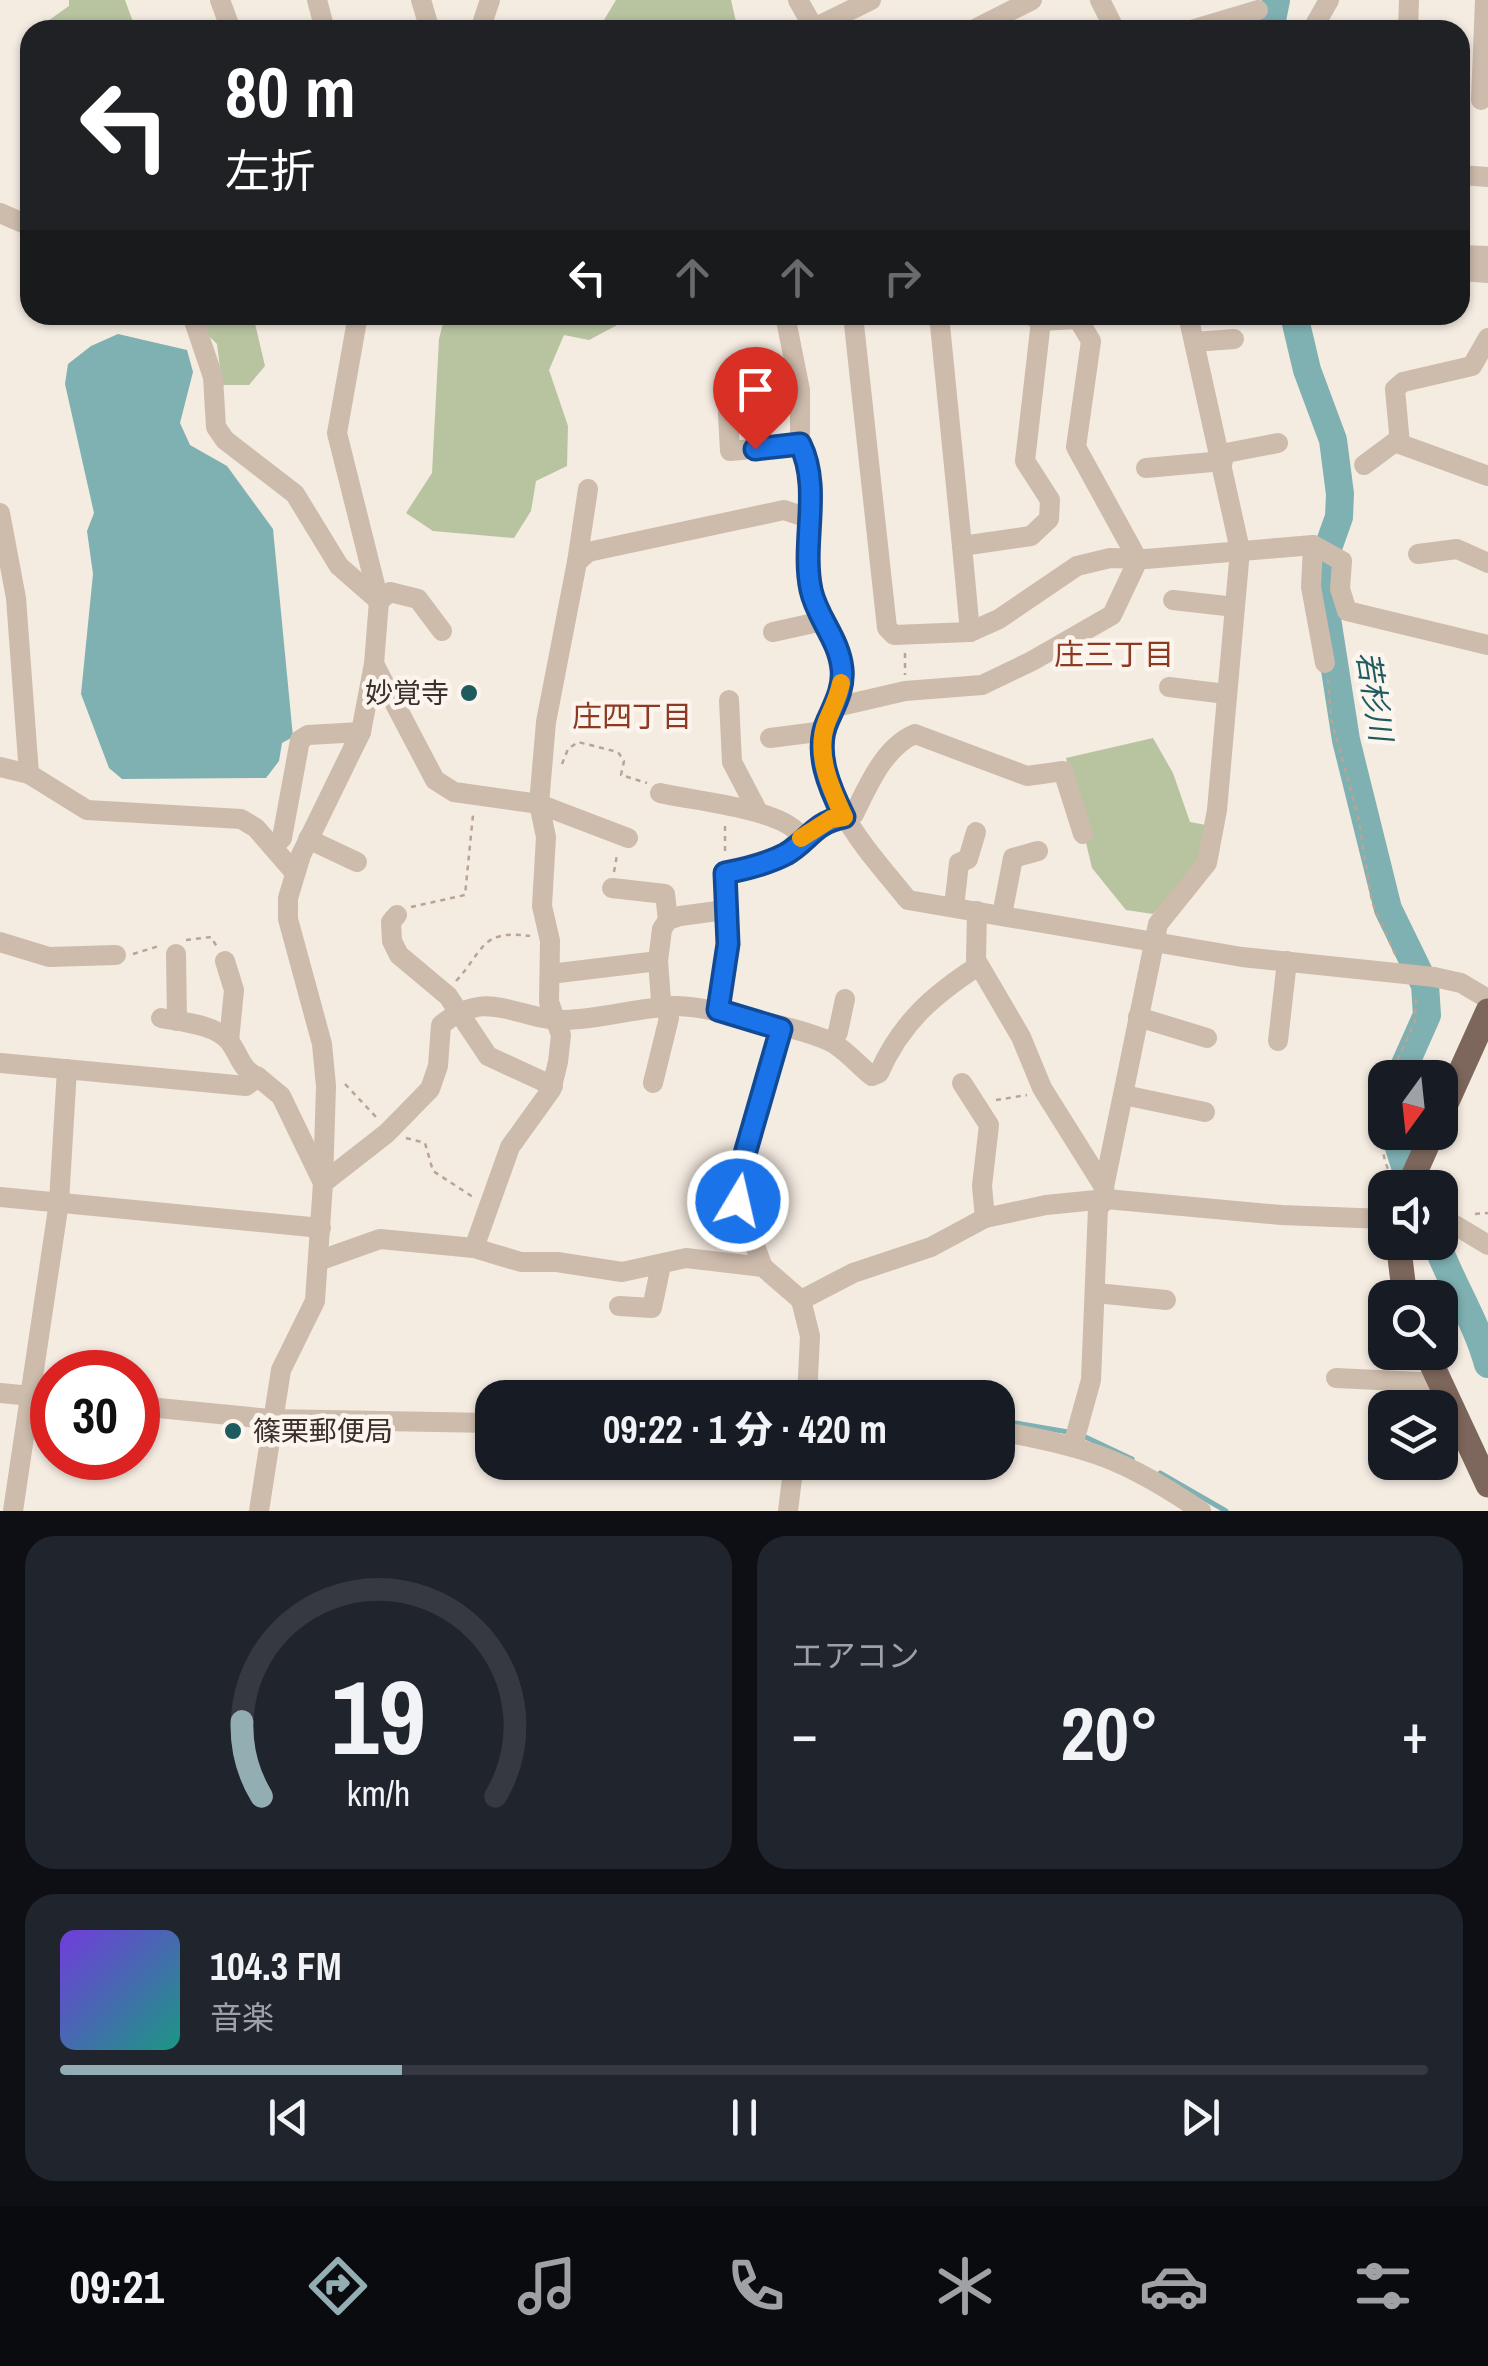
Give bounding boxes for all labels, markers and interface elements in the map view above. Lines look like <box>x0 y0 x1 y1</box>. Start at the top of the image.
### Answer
text: 80 m <box>225 45 356 139</box>
icon: left <box>60 60 190 190</box>
text: 左折 <box>225 140 315 201</box>
icon: left <box>560 250 615 305</box>
icon: ahead <box>665 250 720 305</box>
icon: ahead <box>770 250 825 305</box>
icon: right <box>875 250 930 305</box>
pin <box>713 347 798 450</box>
icon: arrive <box>728 362 783 417</box>
district label: 庄三丁目 <box>1054 634 1174 674</box>
water label: 若杉川 <box>1348 648 1402 747</box>
place label: 妙覚寺 <box>365 674 449 712</box>
marker: 妙覚寺 <box>458 682 480 704</box>
district label: 庄四丁目 <box>572 696 692 736</box>
north arrow <box>1368 1060 1458 1150</box>
map controls <box>1368 1060 1458 1480</box>
position arrow <box>686 1149 790 1253</box>
button: sound <box>1368 1170 1458 1260</box>
button: search <box>1368 1280 1458 1370</box>
speed limit sign: 30 <box>30 1350 160 1480</box>
button: layers <box>1368 1390 1458 1480</box>
text: 09:22 · 1 分 · 420 m <box>603 1404 887 1455</box>
place label: 篠栗郵便局 <box>253 1412 393 1450</box>
marker: 篠栗郵便局 <box>222 1420 244 1442</box>
text: エアコン <box>792 1634 920 1677</box>
text: 19 <box>331 1646 426 1786</box>
text: 20° <box>1061 1682 1159 1783</box>
text: − <box>792 1696 818 1770</box>
text: + <box>1402 1696 1428 1770</box>
text: km/h <box>346 1769 410 1817</box>
text: 104.3 FM <box>210 1941 342 1992</box>
text: 音楽 <box>210 1996 274 2039</box>
icon: previous <box>261 2090 316 2145</box>
icon: pause <box>717 2090 772 2145</box>
icon: next <box>1173 2090 1228 2145</box>
icon: directions <box>303 2251 373 2321</box>
icon: music <box>512 2251 582 2321</box>
icon: phone <box>721 2251 791 2321</box>
icon: climate <box>930 2251 1000 2321</box>
icon: car <box>1139 2251 1209 2321</box>
icon: filters <box>1348 2251 1418 2321</box>
text: 09:21 <box>70 2256 164 2317</box>

